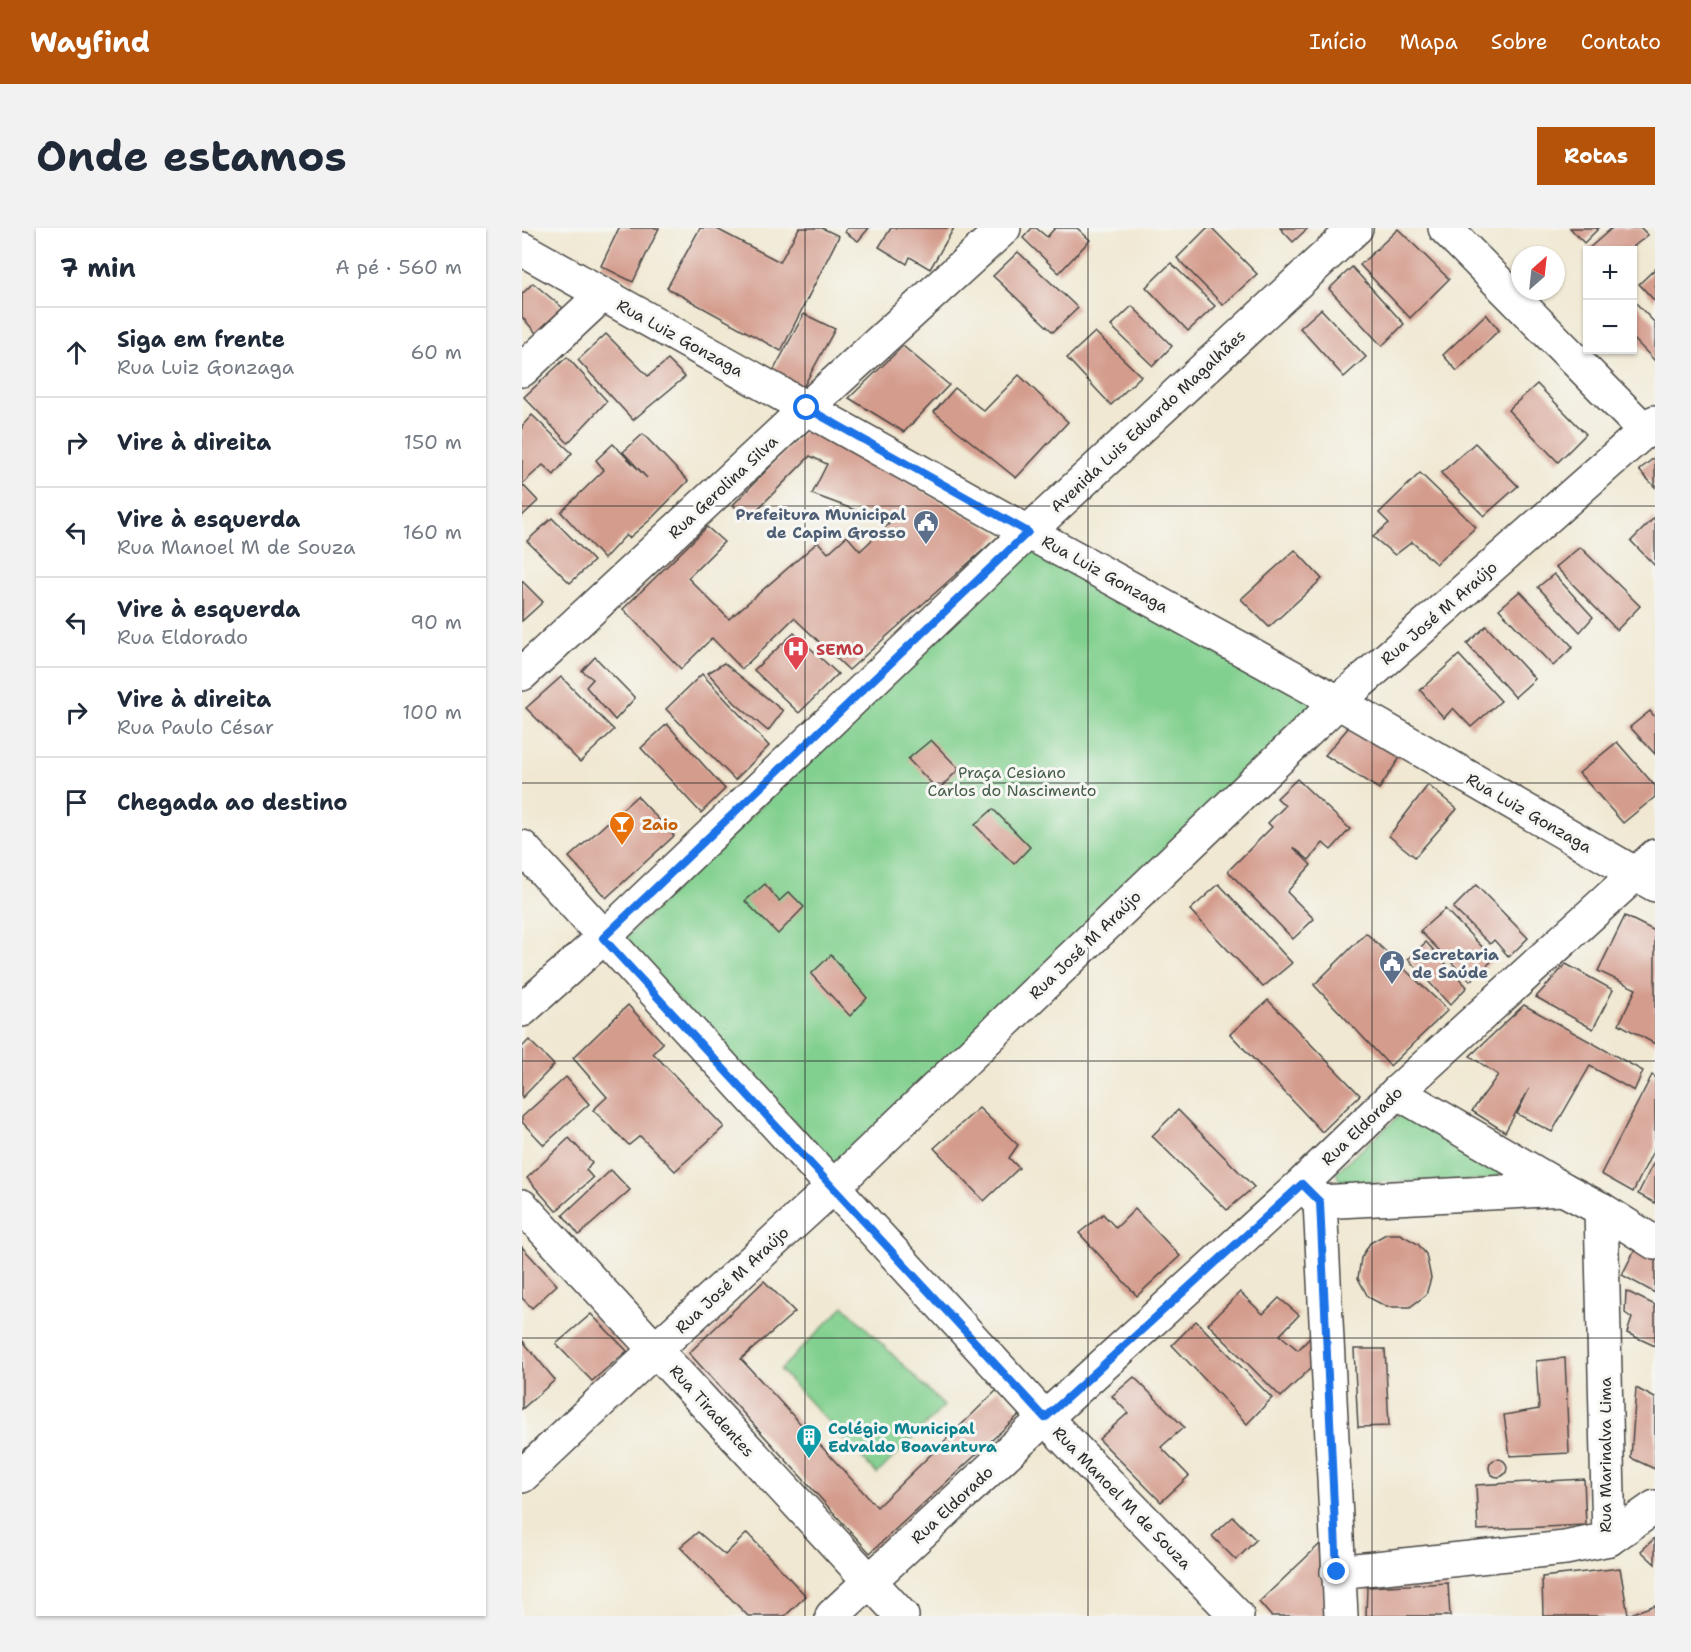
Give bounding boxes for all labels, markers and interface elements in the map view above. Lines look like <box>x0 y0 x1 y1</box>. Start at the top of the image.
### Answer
text: Wayfind <box>30 23 150 61</box>
text: Início <box>1309 28 1367 56</box>
text: Mapa <box>1400 28 1458 56</box>
text: Sobre <box>1491 28 1548 56</box>
text: Contato <box>1581 28 1661 56</box>
button: Rotas <box>1537 127 1655 185</box>
text: Onde estamos <box>36 128 347 184</box>
north arrow <box>1511 246 1565 300</box>
map controls <box>1583 246 1637 354</box>
button: + <box>1583 246 1637 300</box>
text: 7 min <box>60 250 136 285</box>
text: A pé · 560 m <box>335 254 462 280</box>
street label: Rua Luiz Gonzaga <box>613 294 747 382</box>
button: − <box>1583 300 1637 354</box>
text: Siga em frente <box>117 325 285 354</box>
street label: Avenida Luis Eduardo Magalhães <box>1046 325 1250 517</box>
icon: ahead <box>60 336 93 369</box>
text: 60 m <box>410 339 462 365</box>
text: Rua Luiz Gonzaga <box>117 354 294 380</box>
route start <box>793 394 819 420</box>
icon: right <box>60 426 93 459</box>
text: Vire à direita <box>117 428 271 457</box>
text: 150 m <box>404 429 462 455</box>
street label: Rua Gerolina Silva <box>664 431 782 543</box>
place label: Prefeitura Municipal de Capim Grosso <box>736 504 906 543</box>
text: Vire à esquerda <box>117 505 300 534</box>
public building icon: Prefeitura Municipal de Capim Grosso <box>911 508 941 546</box>
icon: left <box>60 516 93 549</box>
text: 160 m <box>403 519 462 545</box>
street label: Rua Luiz Gonzaga <box>1038 530 1172 618</box>
text: Rua Manoel M de Souza <box>117 534 355 560</box>
street label: Rua José M Araújo <box>1376 557 1502 669</box>
text: Vire à esquerda <box>117 595 300 624</box>
icon: left <box>60 606 93 639</box>
text: 90 m <box>410 609 462 635</box>
text: Rua Eldorado <box>117 624 248 650</box>
hospital icon: SEMO <box>781 634 811 672</box>
place label: SEMO <box>816 639 864 660</box>
text: Vire à direita <box>117 685 271 714</box>
icon: right <box>60 696 93 729</box>
text: 100 m <box>402 699 462 725</box>
text: Rua Paulo César <box>117 714 274 740</box>
park label: Praça Cesiano Carlos do Nascimento <box>928 762 1096 801</box>
street label: Rua Luiz Gonzaga <box>1462 768 1596 858</box>
icon: arrive <box>60 786 93 819</box>
text: Chegada ao destino <box>117 788 348 817</box>
bar icon: Zaio <box>607 809 637 847</box>
place label: Zaio <box>642 814 678 835</box>
street label: Rua José M Araújo <box>1025 886 1145 1004</box>
place label: Secretaria de Saúde <box>1412 944 1499 983</box>
public building icon: Secretaria de Saúde <box>1377 948 1407 986</box>
street label: Rua Eldorado <box>1317 1082 1407 1170</box>
street label: Rua José M Araújo <box>671 1222 793 1338</box>
street label: Rua Tiradentes <box>665 1360 759 1462</box>
street label: Rua Marinalva Lima <box>1595 1377 1616 1533</box>
place label: Colégio Municipal Edvaldo Boaventura <box>828 1418 997 1457</box>
building icon: Colégio Municipal Edvaldo Boaventura <box>794 1422 824 1460</box>
street label: Rua Manoel M de Souza <box>1048 1422 1196 1574</box>
street label: Rua Eldorado <box>906 1462 998 1548</box>
route end <box>1323 1558 1349 1584</box>

